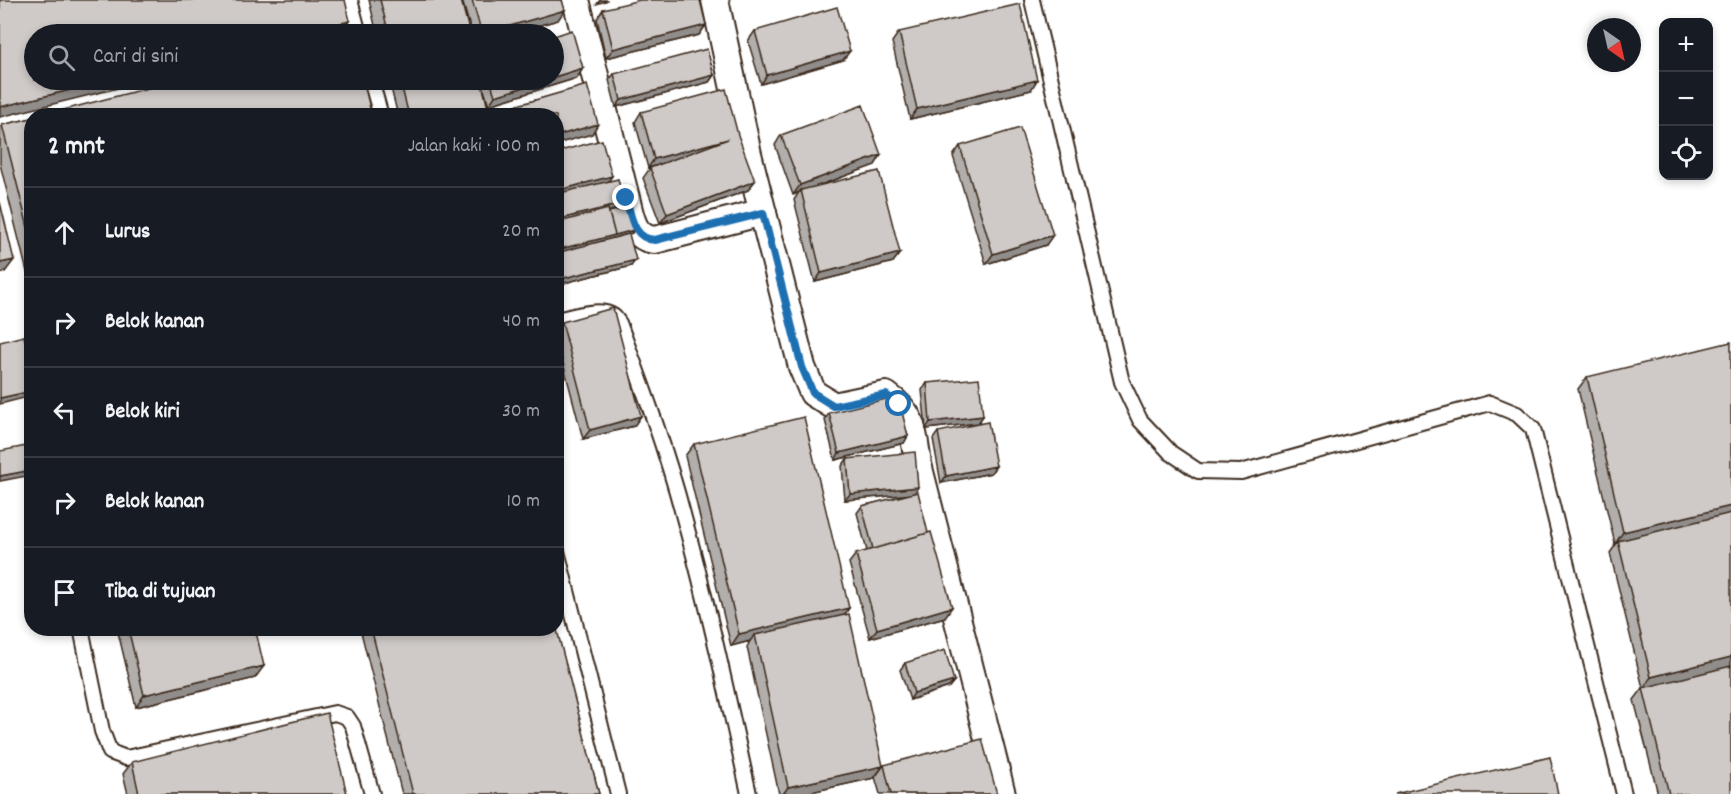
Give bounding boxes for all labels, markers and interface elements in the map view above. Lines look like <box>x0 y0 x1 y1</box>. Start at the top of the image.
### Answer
north arrow <box>1587 18 1641 72</box>
map controls <box>1659 18 1713 180</box>
button: + <box>1659 18 1713 72</box>
search box <box>24 24 564 90</box>
icon: search <box>45 41 78 74</box>
text: Cari di sini <box>93 42 178 73</box>
button: − <box>1659 72 1713 126</box>
button: locate <box>1659 126 1713 180</box>
text: 2 mnt <box>48 129 105 166</box>
text: Jalan kaki · 100 m <box>408 133 540 161</box>
route end <box>612 184 638 210</box>
icon: ahead <box>48 216 81 249</box>
text: Lurus <box>105 217 150 248</box>
text: 20 m <box>502 218 540 246</box>
icon: right <box>48 306 81 339</box>
text: Belok kanan <box>105 307 204 338</box>
text: 40 m <box>502 308 540 336</box>
route start <box>885 390 911 416</box>
icon: left <box>48 396 81 429</box>
text: Belok kiri <box>105 397 179 428</box>
text: 30 m <box>502 398 540 426</box>
icon: right <box>48 486 81 519</box>
text: Belok kanan <box>105 487 204 518</box>
text: 10 m <box>506 488 540 516</box>
icon: arrive <box>48 576 81 609</box>
text: Tiba di tujuan <box>105 577 215 608</box>

